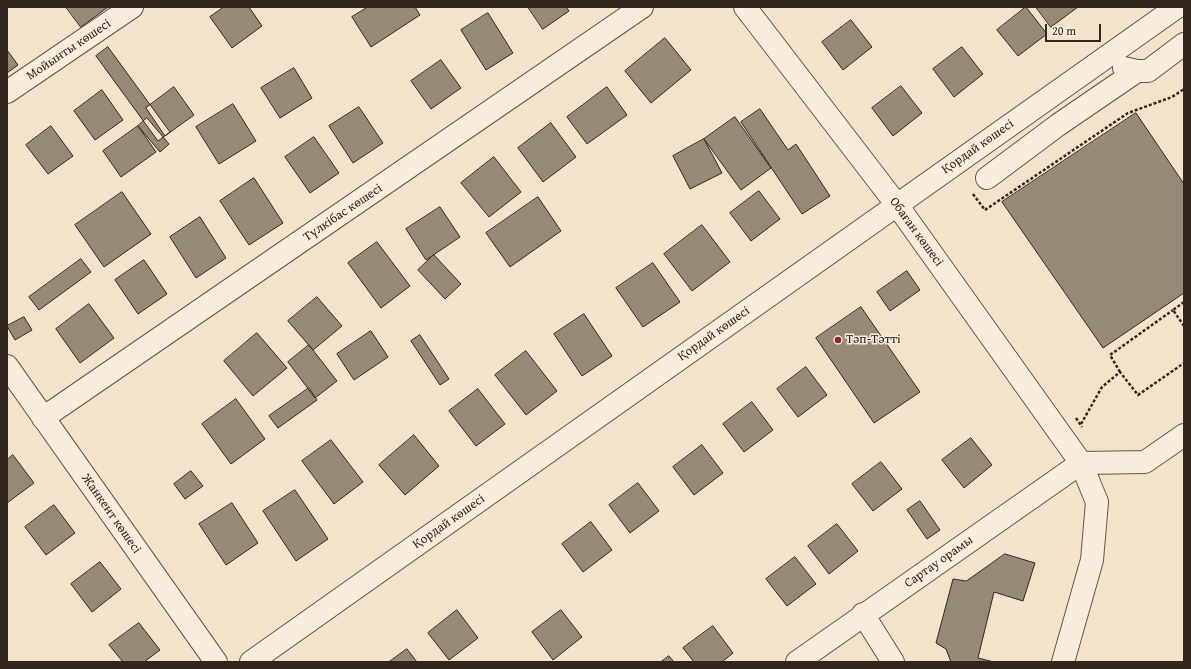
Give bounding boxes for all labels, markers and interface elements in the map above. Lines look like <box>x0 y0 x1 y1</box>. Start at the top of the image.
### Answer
street label: Мойынты көшесі <box>24 16 114 84</box>
scale bar <box>1047 16 1103 42</box>
text: 20 m <box>1052 22 1076 39</box>
street label: Қордай көшесі <box>939 116 1017 178</box>
street label: Түлкібас көшесі <box>300 181 386 245</box>
street label: Обаған көшесі <box>886 194 946 270</box>
street label: Қордай көшесі <box>675 303 753 365</box>
place label: Тәп-Тәтті <box>846 332 901 348</box>
marker: Тәп-Тәтті <box>833 335 843 345</box>
street label: Жанкент көшесі <box>78 471 144 557</box>
street label: Қордай көшесі <box>410 491 488 553</box>
street label: Сартау орамы <box>902 533 976 591</box>

